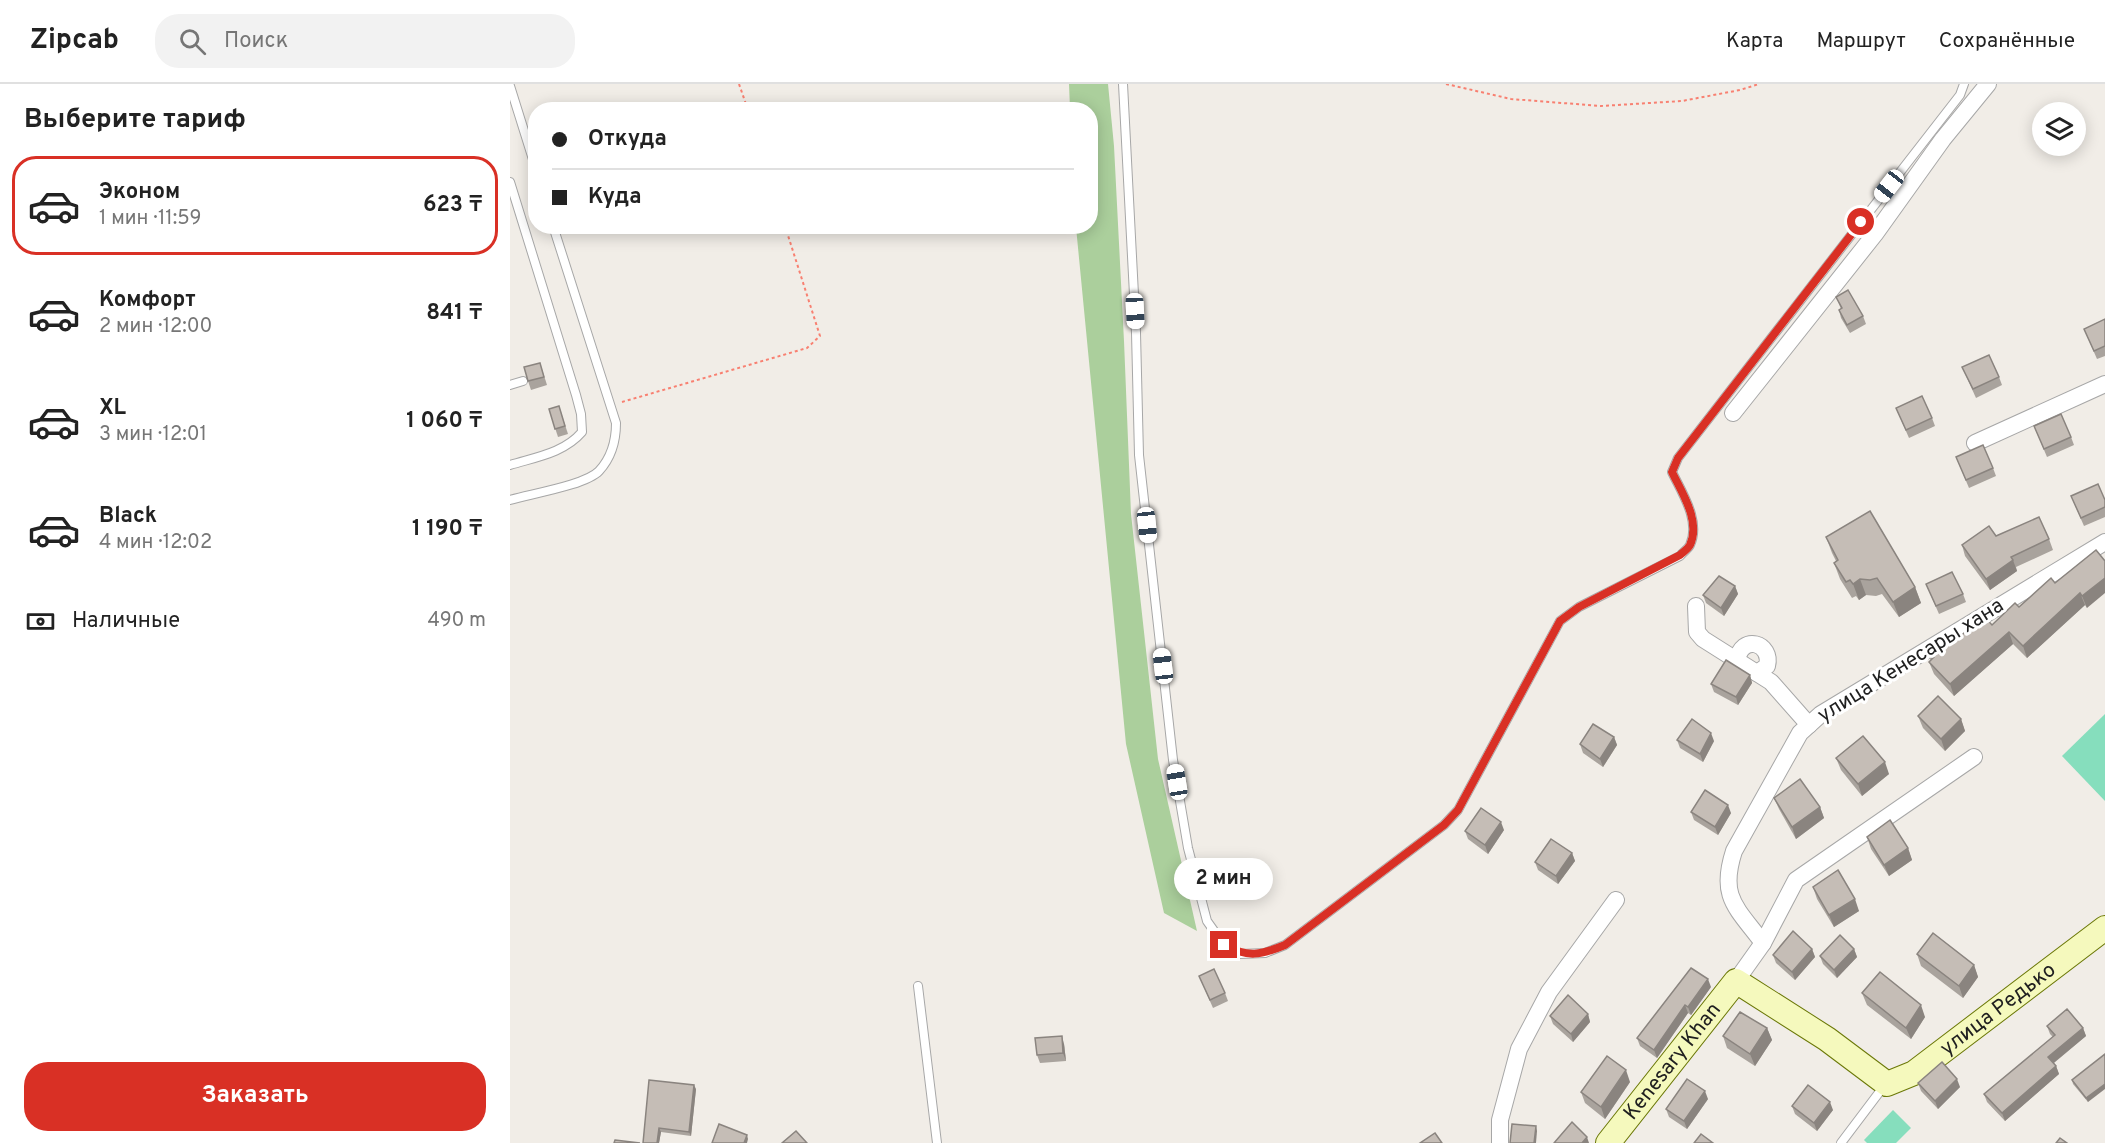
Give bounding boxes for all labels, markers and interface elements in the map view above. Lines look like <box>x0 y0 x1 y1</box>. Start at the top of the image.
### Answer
search box <box>155 14 575 68</box>
text: Zipcab <box>30 23 119 59</box>
icon: search <box>176 25 209 58</box>
text: Поиск <box>224 28 288 55</box>
text: Карта <box>1726 28 1783 55</box>
text: Маршрут <box>1816 28 1906 55</box>
text: Сохранённые <box>1939 28 2075 55</box>
map controls <box>2032 102 2086 156</box>
button: layers <box>2032 102 2086 156</box>
text: Выберите тариф <box>24 103 246 137</box>
text: Откуда <box>588 126 667 153</box>
car <box>1871 166 1907 206</box>
icon: car <box>27 179 81 233</box>
text: Эконом <box>99 179 180 206</box>
text: Куда <box>588 184 642 211</box>
text: 623 ₸ <box>423 192 483 219</box>
text: 1 мин · 11:59 <box>99 206 201 232</box>
route start <box>1847 208 1874 235</box>
icon: car <box>27 287 81 341</box>
text: Комфорт <box>99 287 196 314</box>
car <box>1125 293 1145 329</box>
text: 841 ₸ <box>426 300 483 327</box>
text: 2 мин · 12:00 <box>99 314 212 340</box>
icon: car <box>27 395 81 449</box>
text: XL <box>99 395 126 422</box>
text: 1 060 ₸ <box>406 408 483 435</box>
text: 3 мин · 12:01 <box>99 422 207 448</box>
icon: car <box>27 503 81 557</box>
text: Black <box>99 503 157 530</box>
car <box>1136 506 1158 544</box>
text: 1 190 ₸ <box>412 516 483 543</box>
text: 4 мин · 12:02 <box>99 530 212 556</box>
street label: улица Кенесары хана <box>1813 593 2009 729</box>
icon: cash <box>24 605 57 638</box>
text: Наличные <box>72 608 180 635</box>
text: 490 m <box>428 608 486 634</box>
car <box>1152 647 1174 685</box>
car <box>1165 763 1189 801</box>
callout: 2 мин <box>1174 858 1274 900</box>
text: 2 мин <box>1195 866 1252 892</box>
route end <box>1210 931 1237 958</box>
street label: улица Редько <box>1935 957 2061 1062</box>
street label: Kenesary Khan <box>1618 997 1727 1126</box>
button: Заказать <box>24 1062 486 1131</box>

